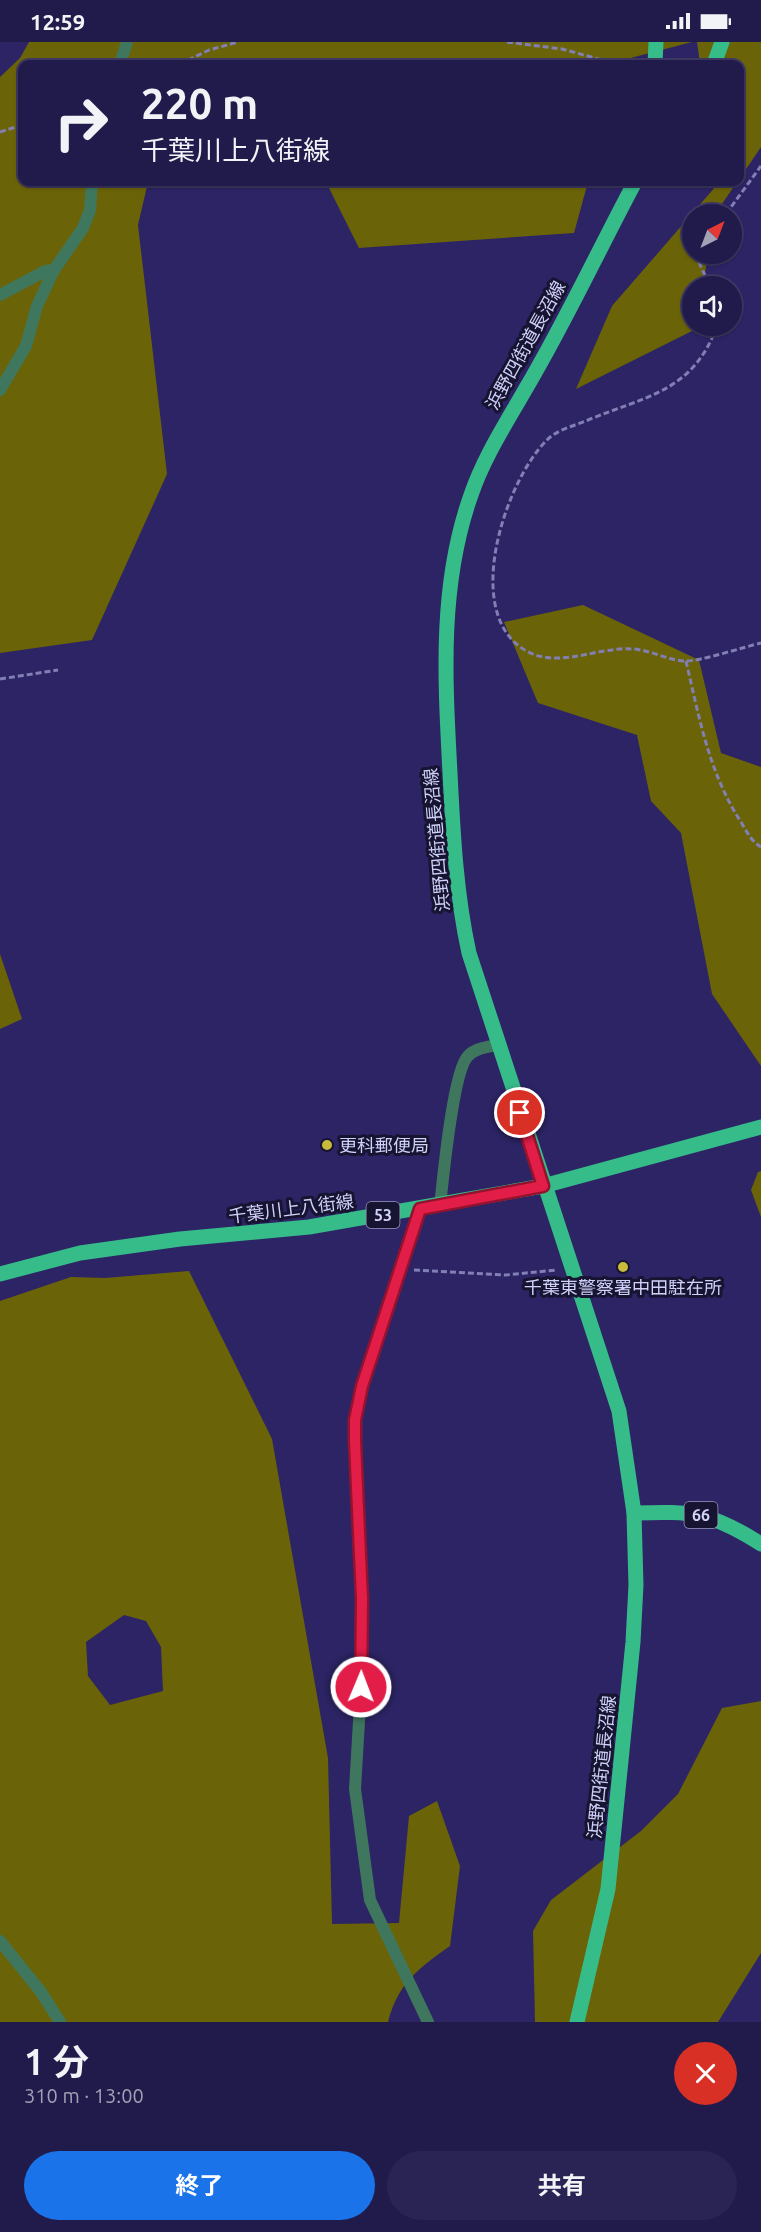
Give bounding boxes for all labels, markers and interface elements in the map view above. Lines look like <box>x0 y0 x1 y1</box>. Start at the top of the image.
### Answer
text: 12:59 <box>30 9 85 34</box>
text: 220 m <box>141 80 258 127</box>
icon: right <box>42 84 120 162</box>
text: 千葉川上八街線 <box>141 135 330 165</box>
north arrow <box>682 204 742 264</box>
map controls <box>682 204 742 336</box>
button: sound <box>682 276 742 336</box>
street label: 浜野四街道長沼線 <box>481 277 569 413</box>
street label: 浜野四街道長沼線 <box>420 767 452 913</box>
pin <box>494 1087 545 1138</box>
icon: arrive <box>503 1096 536 1129</box>
place label: 更科郵便局 <box>339 1135 429 1155</box>
marker: 更科郵便局 <box>320 1138 334 1152</box>
street label: 千葉川上八街線 <box>227 1190 355 1226</box>
road number: 53 <box>366 1202 400 1228</box>
marker: 千葉東警察署中田駐在所 <box>616 1260 630 1274</box>
place label: 千葉東警察署中田駐在所 <box>524 1277 722 1297</box>
road number: 66 <box>684 1502 718 1528</box>
position arrow <box>329 1655 393 1719</box>
street label: 浜野四街道長沼線 <box>584 1694 618 1840</box>
text: 1 分 <box>24 2041 89 2082</box>
button: close <box>674 2042 737 2105</box>
text: 310 m · 13:00 <box>24 2084 144 2107</box>
button: 終了 <box>24 2151 375 2220</box>
button: 共有 <box>387 2151 737 2220</box>

